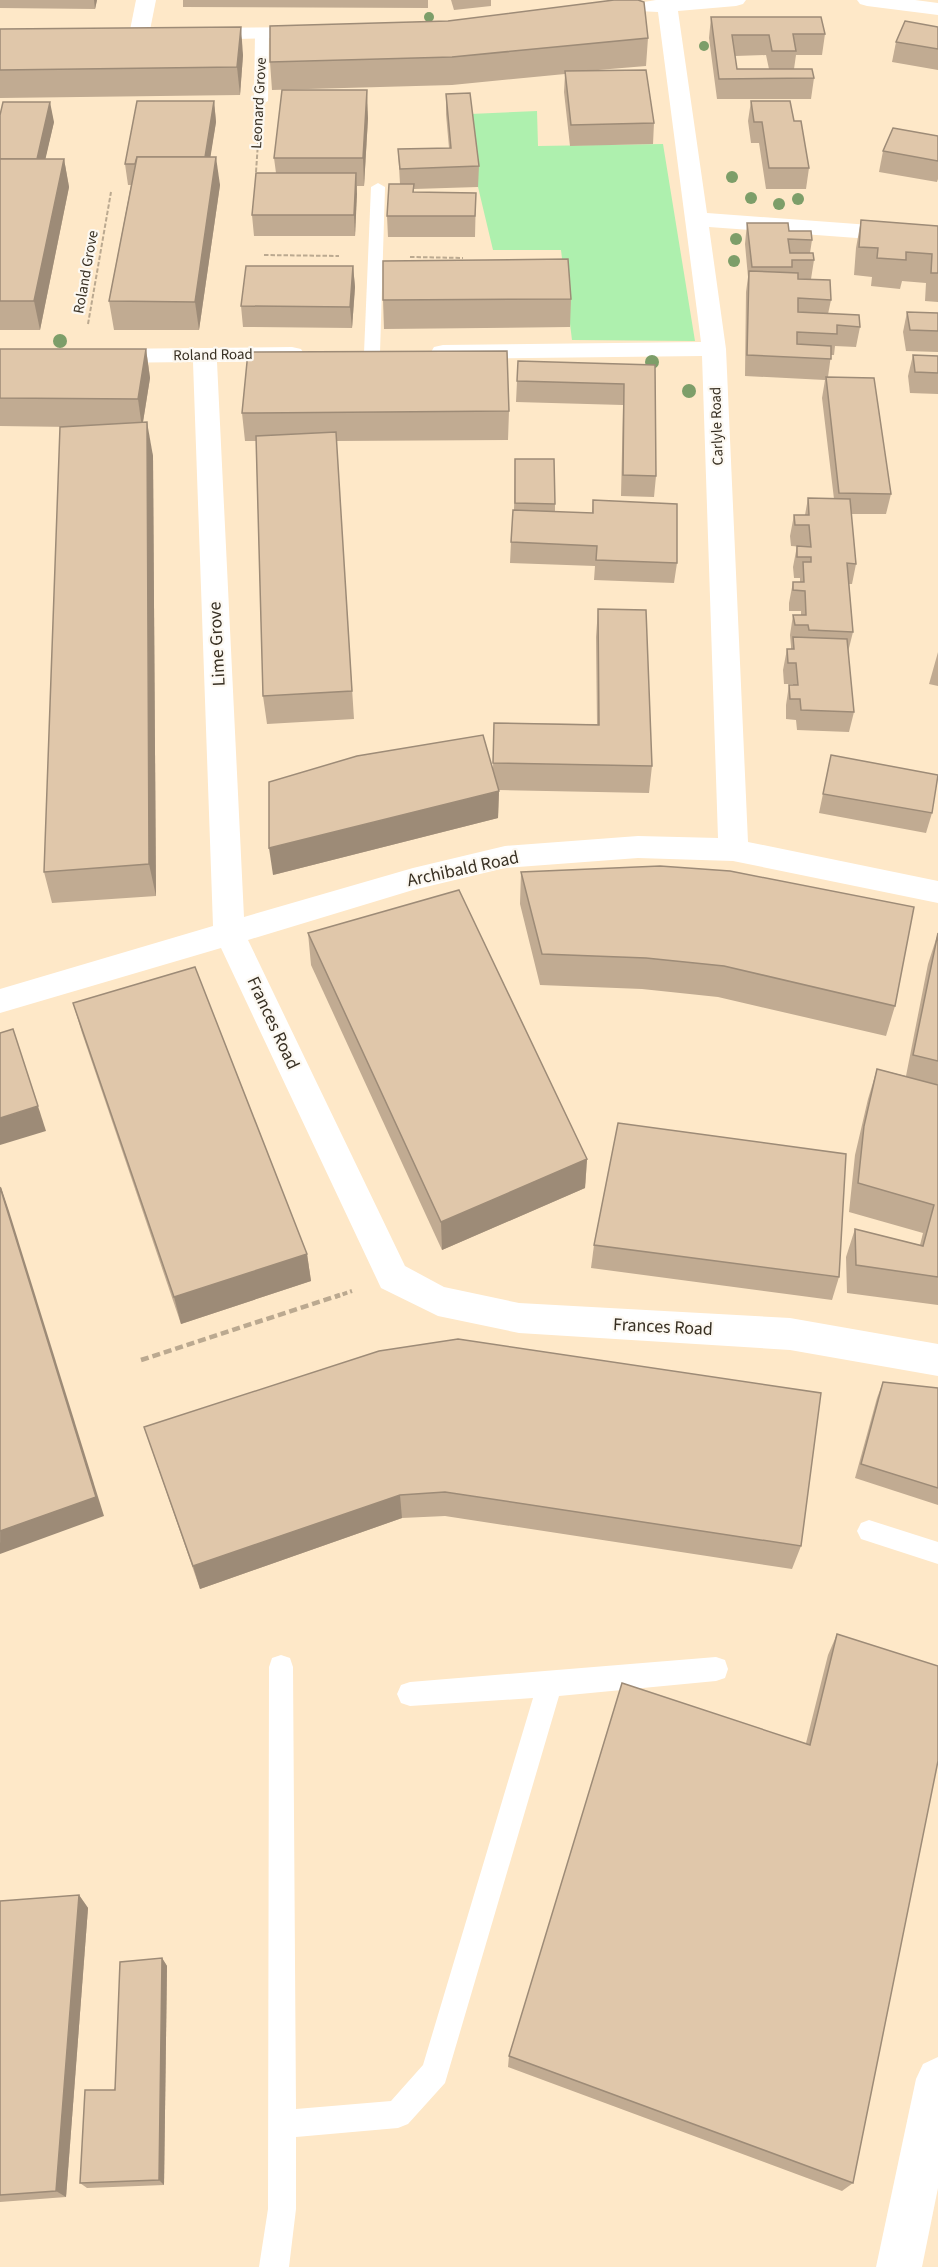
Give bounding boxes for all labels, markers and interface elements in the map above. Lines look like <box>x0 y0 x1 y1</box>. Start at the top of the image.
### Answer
street label: Leonard Grove <box>246 57 272 149</box>
street label: Roland Grove <box>68 229 104 315</box>
street label: Roland Road <box>173 344 253 366</box>
street label: Carlyle Road <box>705 386 729 466</box>
street label: Lime Grove <box>202 601 232 687</box>
street label: Archibald Road <box>405 845 521 893</box>
street label: Frances Road <box>241 972 305 1074</box>
street label: Frances Road <box>613 1312 713 1342</box>

